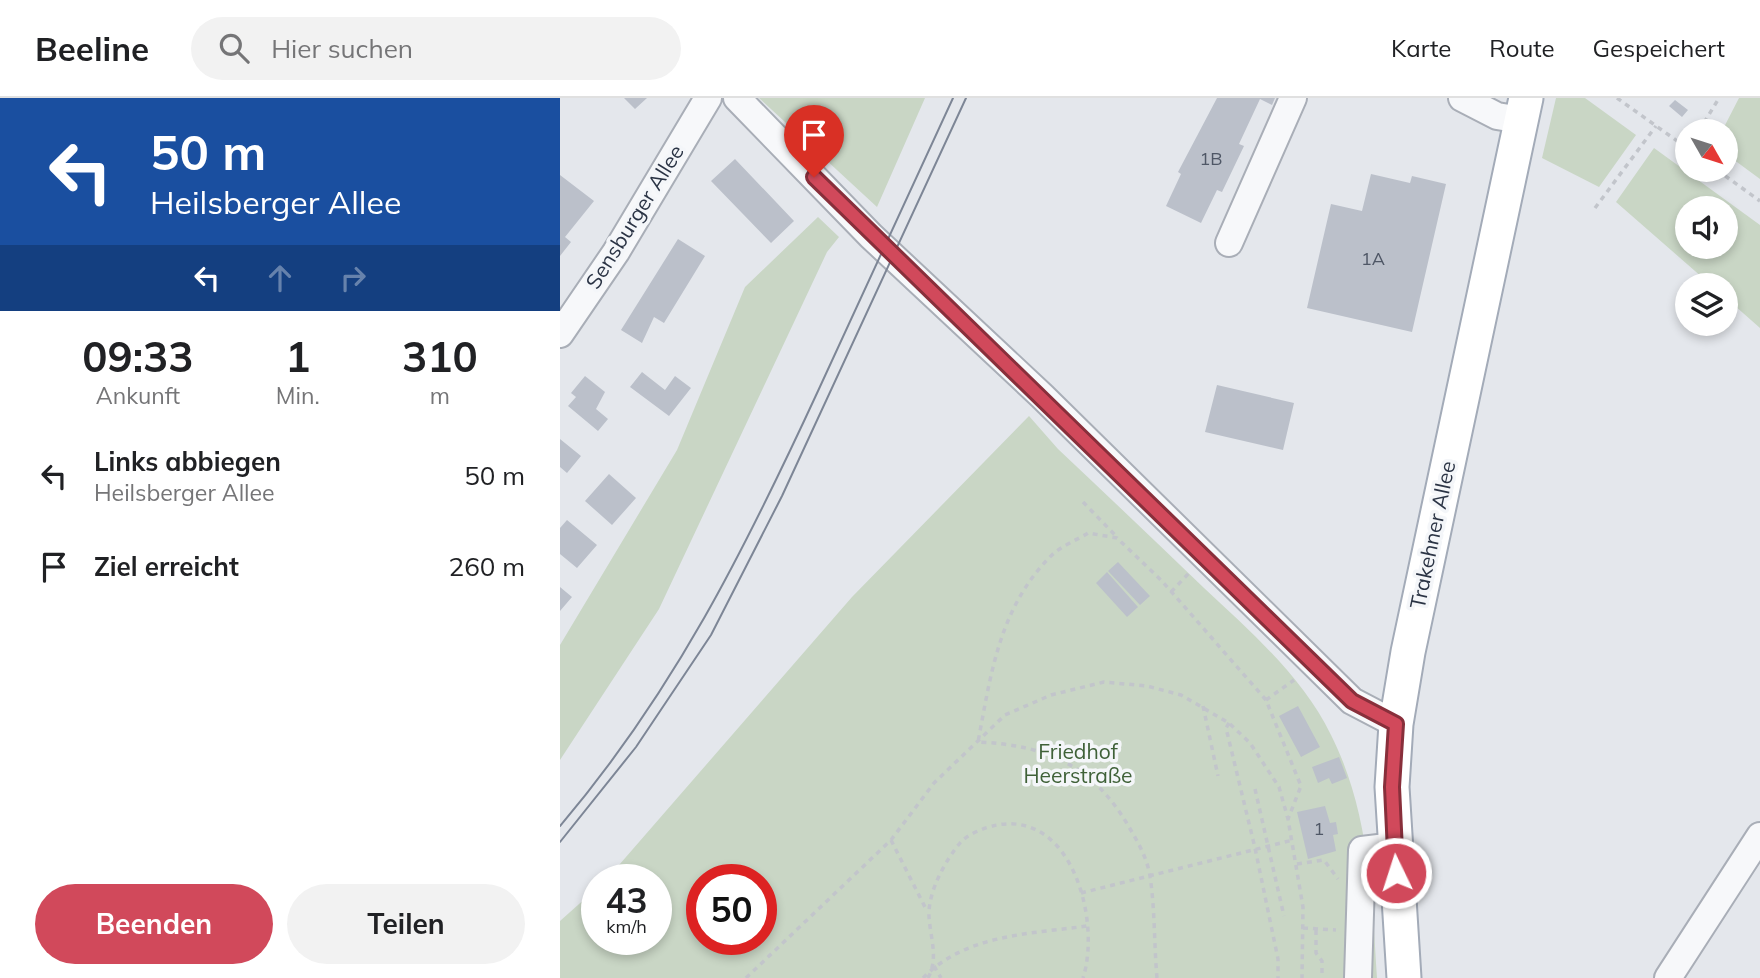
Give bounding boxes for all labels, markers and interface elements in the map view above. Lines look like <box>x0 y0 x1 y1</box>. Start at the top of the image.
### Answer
search box <box>191 17 681 80</box>
text: Beeline <box>35 28 149 69</box>
icon: search <box>215 29 253 67</box>
text: Hier suchen <box>271 32 413 65</box>
text: Karte <box>1391 33 1451 63</box>
text: Route <box>1489 33 1555 63</box>
text: Gespeichert <box>1593 33 1725 63</box>
pin <box>784 105 844 177</box>
icon: arrive <box>795 116 833 154</box>
north arrow <box>1675 119 1738 182</box>
map controls <box>1675 119 1738 336</box>
text: 50 m <box>150 121 266 182</box>
icon: left <box>35 126 126 217</box>
street label: Sensburger Allee <box>579 140 689 293</box>
house number: 1B <box>1199 147 1223 170</box>
text: Heilsberger Allee <box>150 182 401 222</box>
button: sound <box>1675 196 1738 259</box>
house number: 1A <box>1361 247 1385 270</box>
icon: left <box>188 259 226 297</box>
icon: ahead <box>261 259 299 297</box>
icon: right <box>334 259 372 297</box>
button: layers <box>1675 273 1738 336</box>
text: 09:33 <box>82 330 194 383</box>
text: 1 <box>285 330 310 383</box>
text: 310 <box>402 330 478 383</box>
text: Ankunft <box>96 381 180 410</box>
text: Min. <box>276 381 320 410</box>
text: m <box>430 381 450 410</box>
text: Links abbiegen <box>94 445 281 478</box>
icon: left <box>35 457 73 495</box>
street label: Trakehner Allee <box>1404 458 1460 611</box>
text: 50 m <box>464 459 525 492</box>
text: Heilsberger Allee <box>94 478 275 507</box>
icon: arrive <box>35 548 73 586</box>
text: Ziel erreicht <box>94 550 239 583</box>
text: 260 m <box>449 550 525 583</box>
park label: Friedhof Heerstraße <box>1024 738 1132 788</box>
house number: 1 <box>1314 817 1324 840</box>
position arrow <box>1359 836 1433 910</box>
speed limit sign: 50 <box>686 864 777 955</box>
text: 43 <box>605 878 648 922</box>
button: Beenden <box>35 884 273 964</box>
button: Teilen <box>287 884 525 964</box>
text: km/h <box>606 915 647 938</box>

